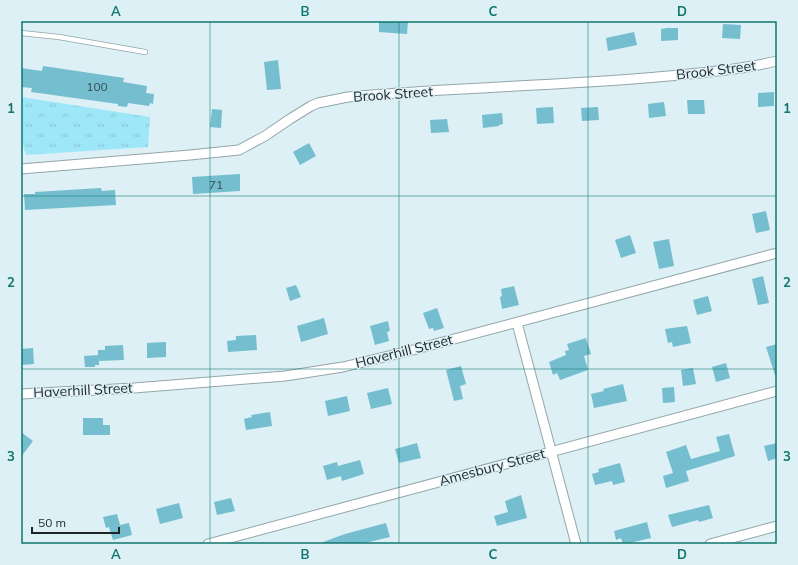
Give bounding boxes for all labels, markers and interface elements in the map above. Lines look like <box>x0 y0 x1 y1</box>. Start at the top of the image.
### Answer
text: A <box>111 3 121 19</box>
text: B <box>301 3 310 19</box>
text: C <box>489 3 498 19</box>
text: D <box>677 3 687 19</box>
street label: Brook Street <box>675 56 757 84</box>
house number: 100 <box>86 79 108 94</box>
street label: Brook Street <box>352 82 434 106</box>
text: 1 <box>7 100 15 116</box>
text: 1 <box>783 100 791 116</box>
house number: 71 <box>209 177 223 192</box>
text: 2 <box>7 274 15 290</box>
text: 2 <box>783 274 791 290</box>
street label: Haverhill Street <box>353 330 455 372</box>
street label: Haverhill Street <box>33 378 133 402</box>
street label: Amesbury Street <box>437 444 547 490</box>
text: 3 <box>7 448 15 464</box>
text: 3 <box>783 448 791 464</box>
scale bar <box>32 509 119 535</box>
text: 50 m <box>38 515 66 530</box>
text: A <box>111 546 121 562</box>
text: B <box>301 546 310 562</box>
text: C <box>489 546 498 562</box>
text: D <box>677 546 687 562</box>

